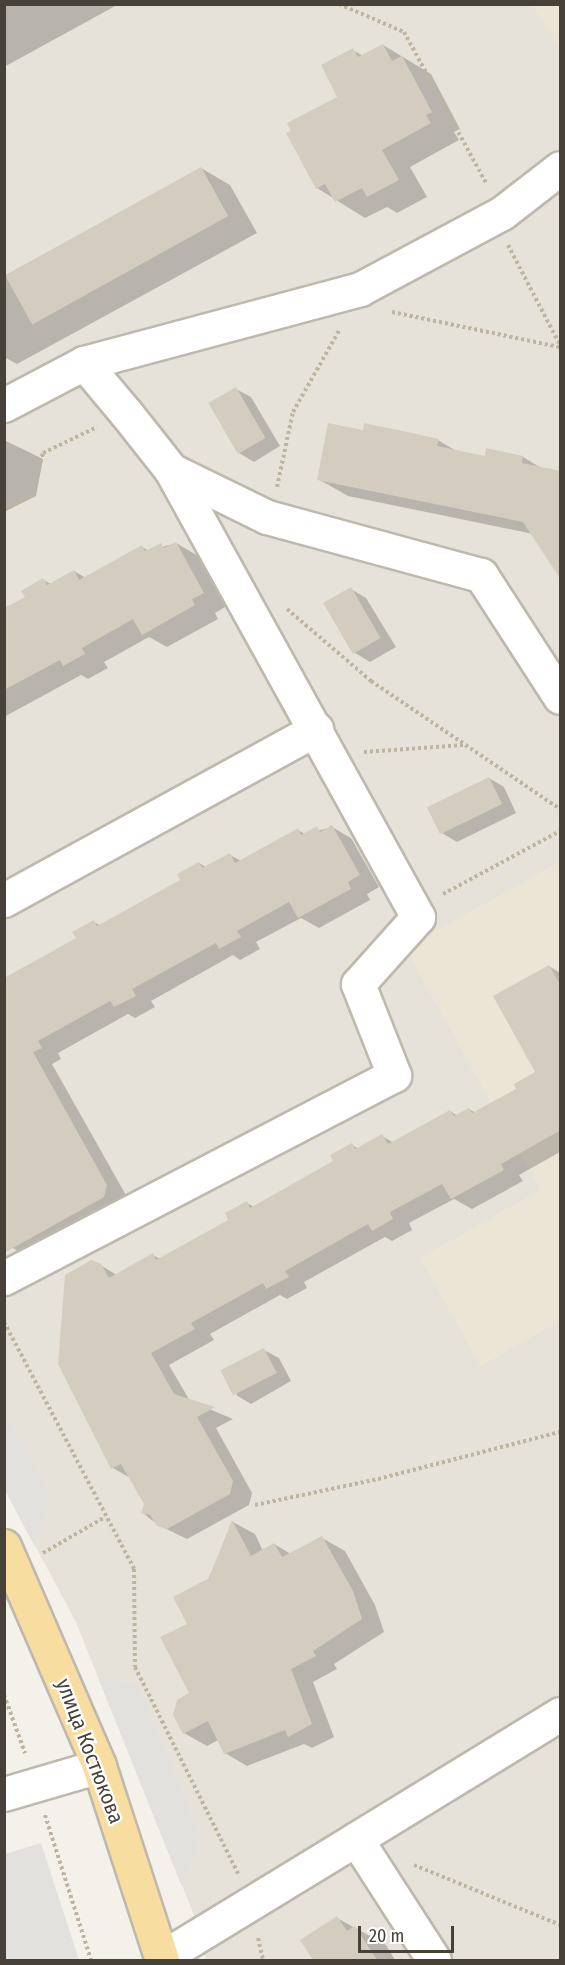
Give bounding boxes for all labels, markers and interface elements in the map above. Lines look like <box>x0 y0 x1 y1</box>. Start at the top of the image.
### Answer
street label: улица Костюкова <box>51 1675 129 1827</box>
scale bar <box>361 1914 457 1952</box>
text: 20 m <box>369 1925 404 1947</box>

